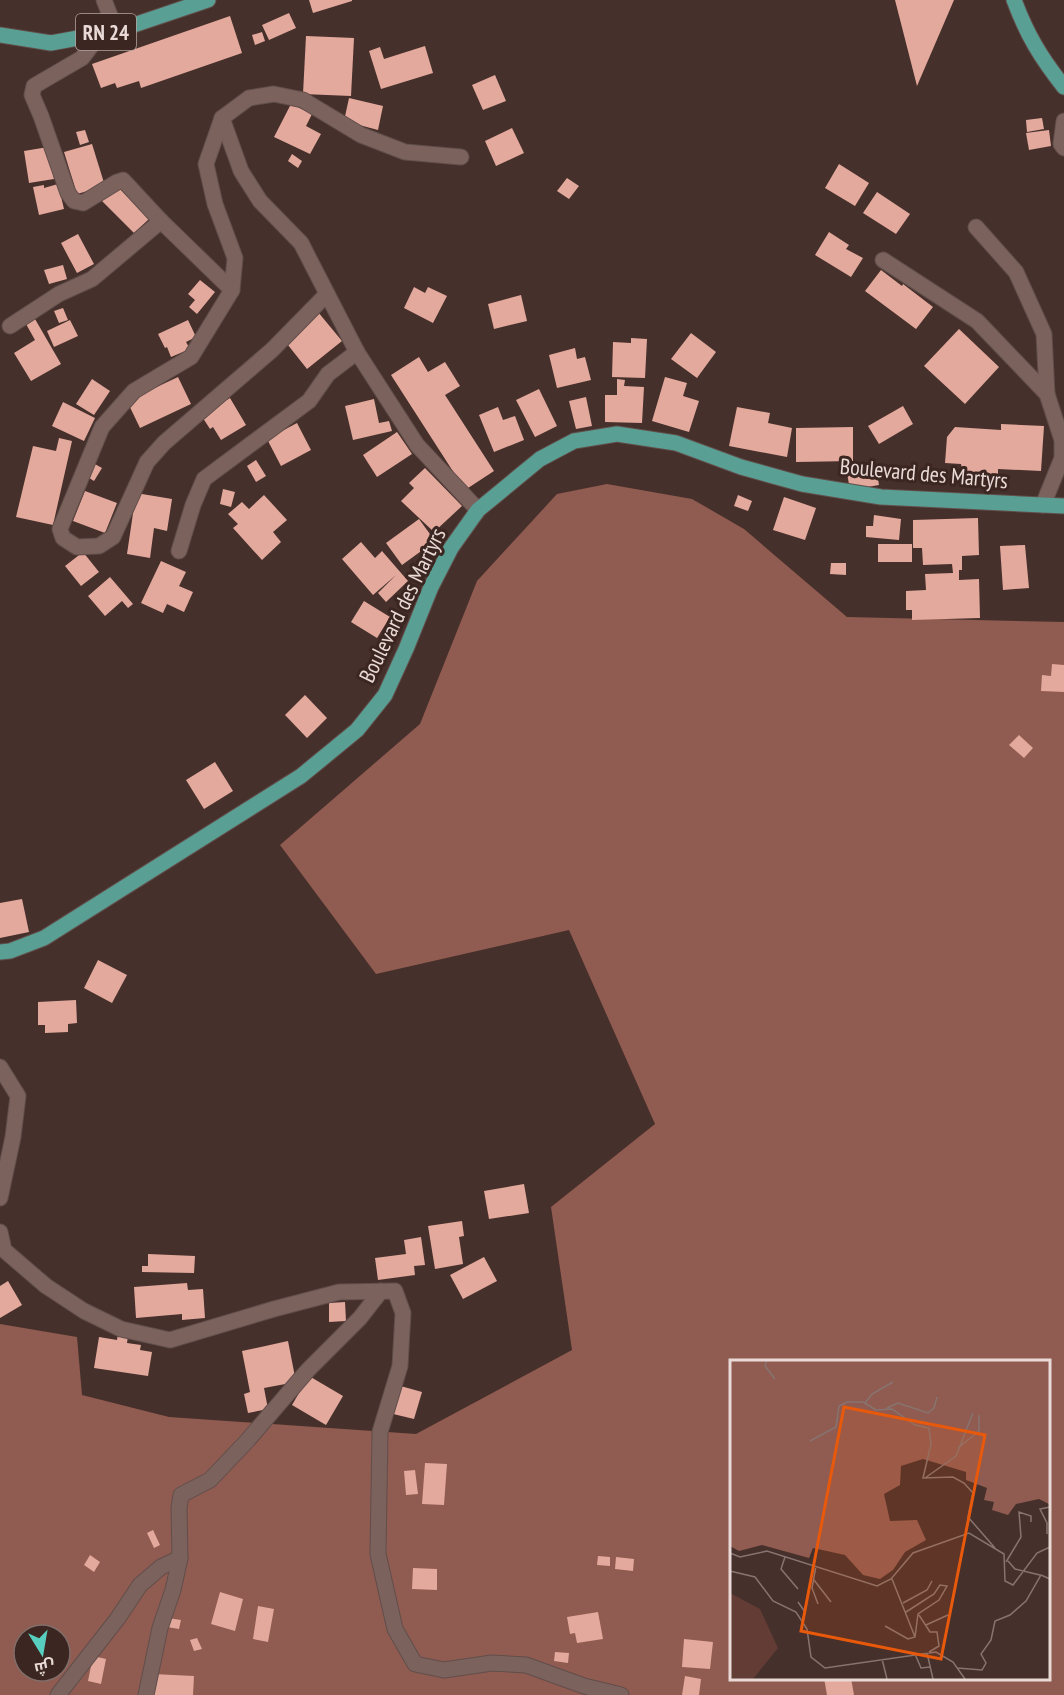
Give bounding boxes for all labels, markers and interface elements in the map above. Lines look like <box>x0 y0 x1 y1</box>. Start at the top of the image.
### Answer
road number: RN 24 <box>76 14 136 50</box>
street label: Boulevard des Martyrs <box>839 452 1009 494</box>
street label: Boulevard des Martyrs <box>352 523 452 687</box>
inset map <box>730 1360 1049 1680</box>
north arrow <box>12 1623 72 1683</box>
text: ش <box>33 1656 57 1679</box>

